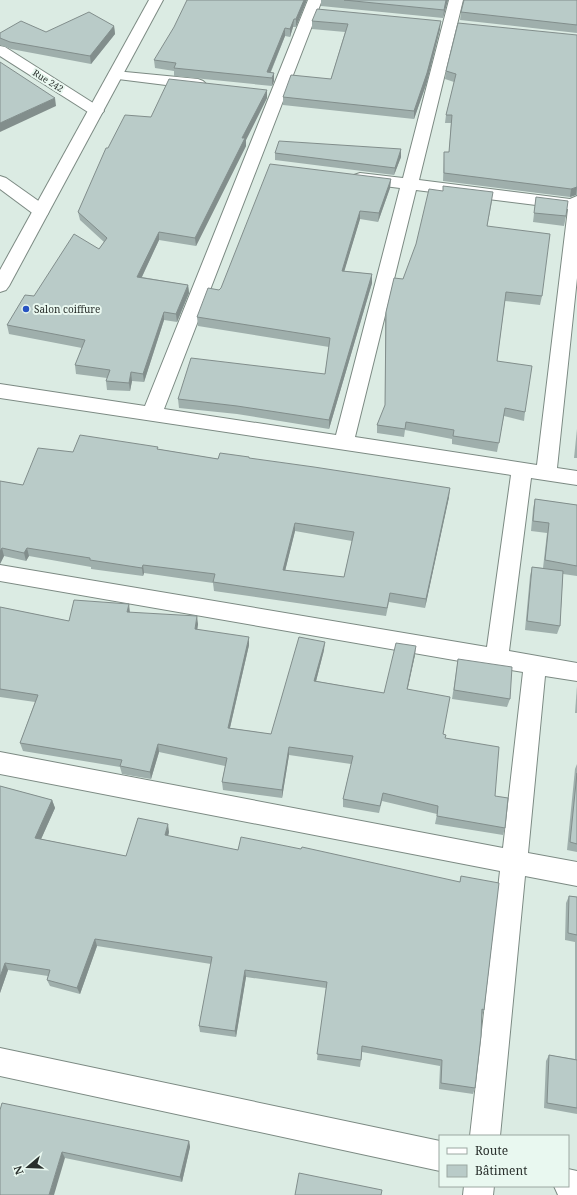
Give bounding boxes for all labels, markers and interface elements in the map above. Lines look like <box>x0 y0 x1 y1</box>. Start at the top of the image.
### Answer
street label: Rue 242 <box>30 66 66 95</box>
place label: Salon coiffure <box>34 302 100 316</box>
marker: Salon coiffure <box>21 304 31 314</box>
legend <box>439 1135 569 1187</box>
text: Route <box>475 1142 508 1159</box>
north arrow <box>8 1147 48 1187</box>
text: Bâtiment <box>475 1162 527 1179</box>
text: N <box>9 1164 27 1177</box>

